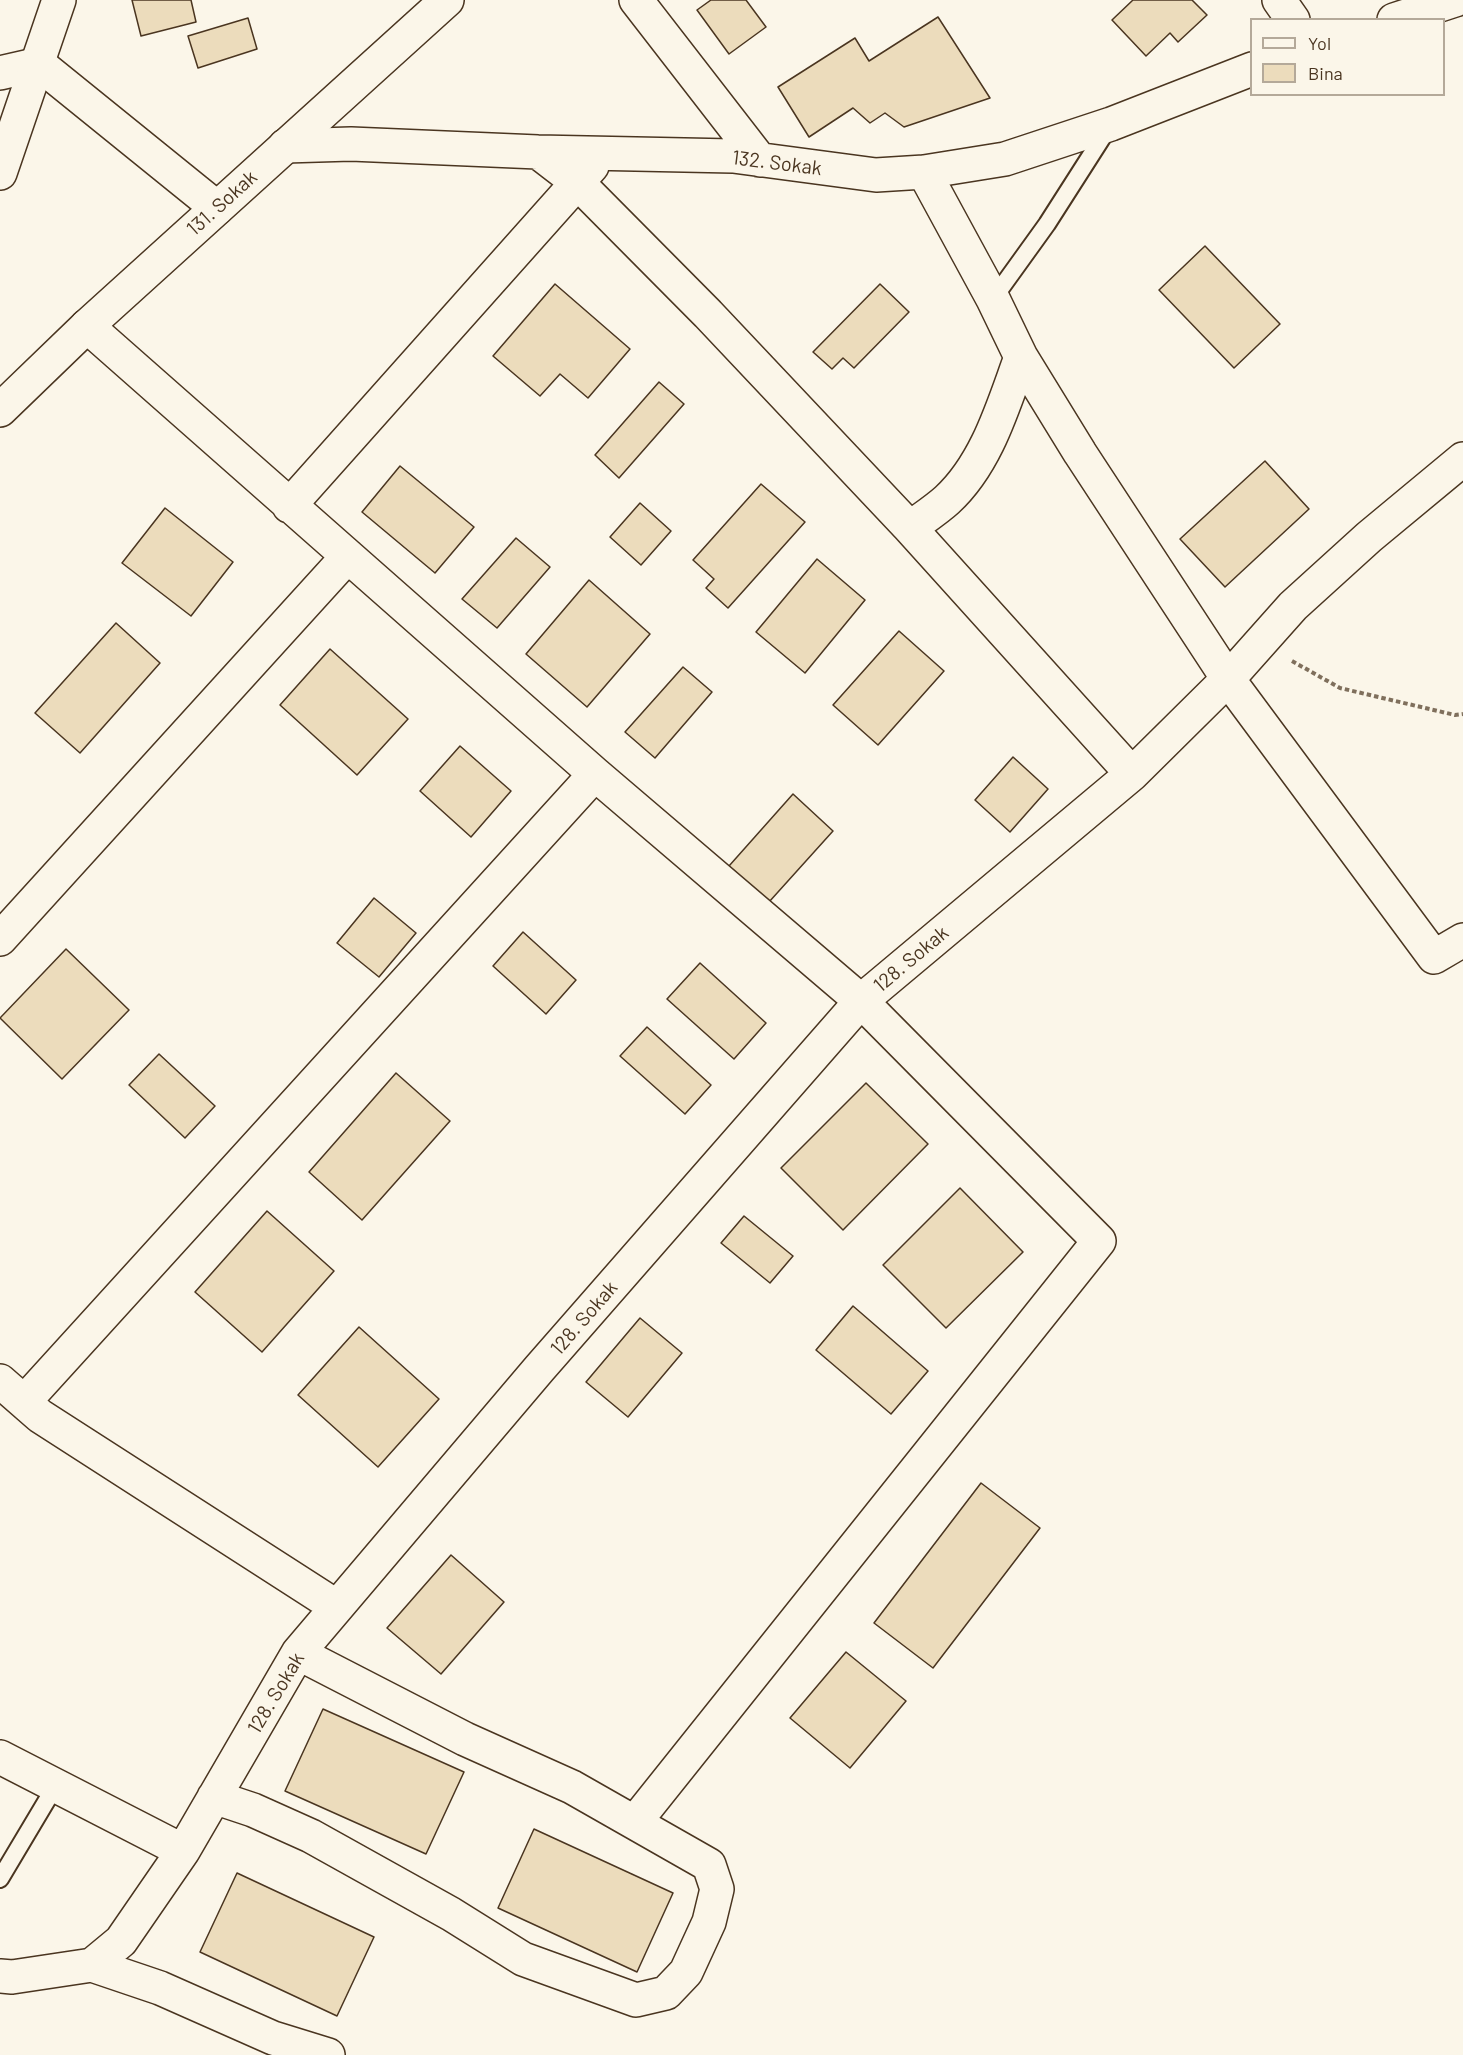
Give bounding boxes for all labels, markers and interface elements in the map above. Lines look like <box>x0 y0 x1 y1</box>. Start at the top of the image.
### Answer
legend <box>1250 18 1445 96</box>
text: Yol <box>1308 32 1331 54</box>
text: Bina <box>1308 62 1343 84</box>
street label: 132. Sokak <box>731 146 823 180</box>
street label: 131. Sokak <box>182 165 262 241</box>
street label: 128. Sokak <box>869 921 953 997</box>
street label: 128. Sokak <box>545 1276 623 1360</box>
street label: 128. Sokak <box>242 1648 310 1738</box>

